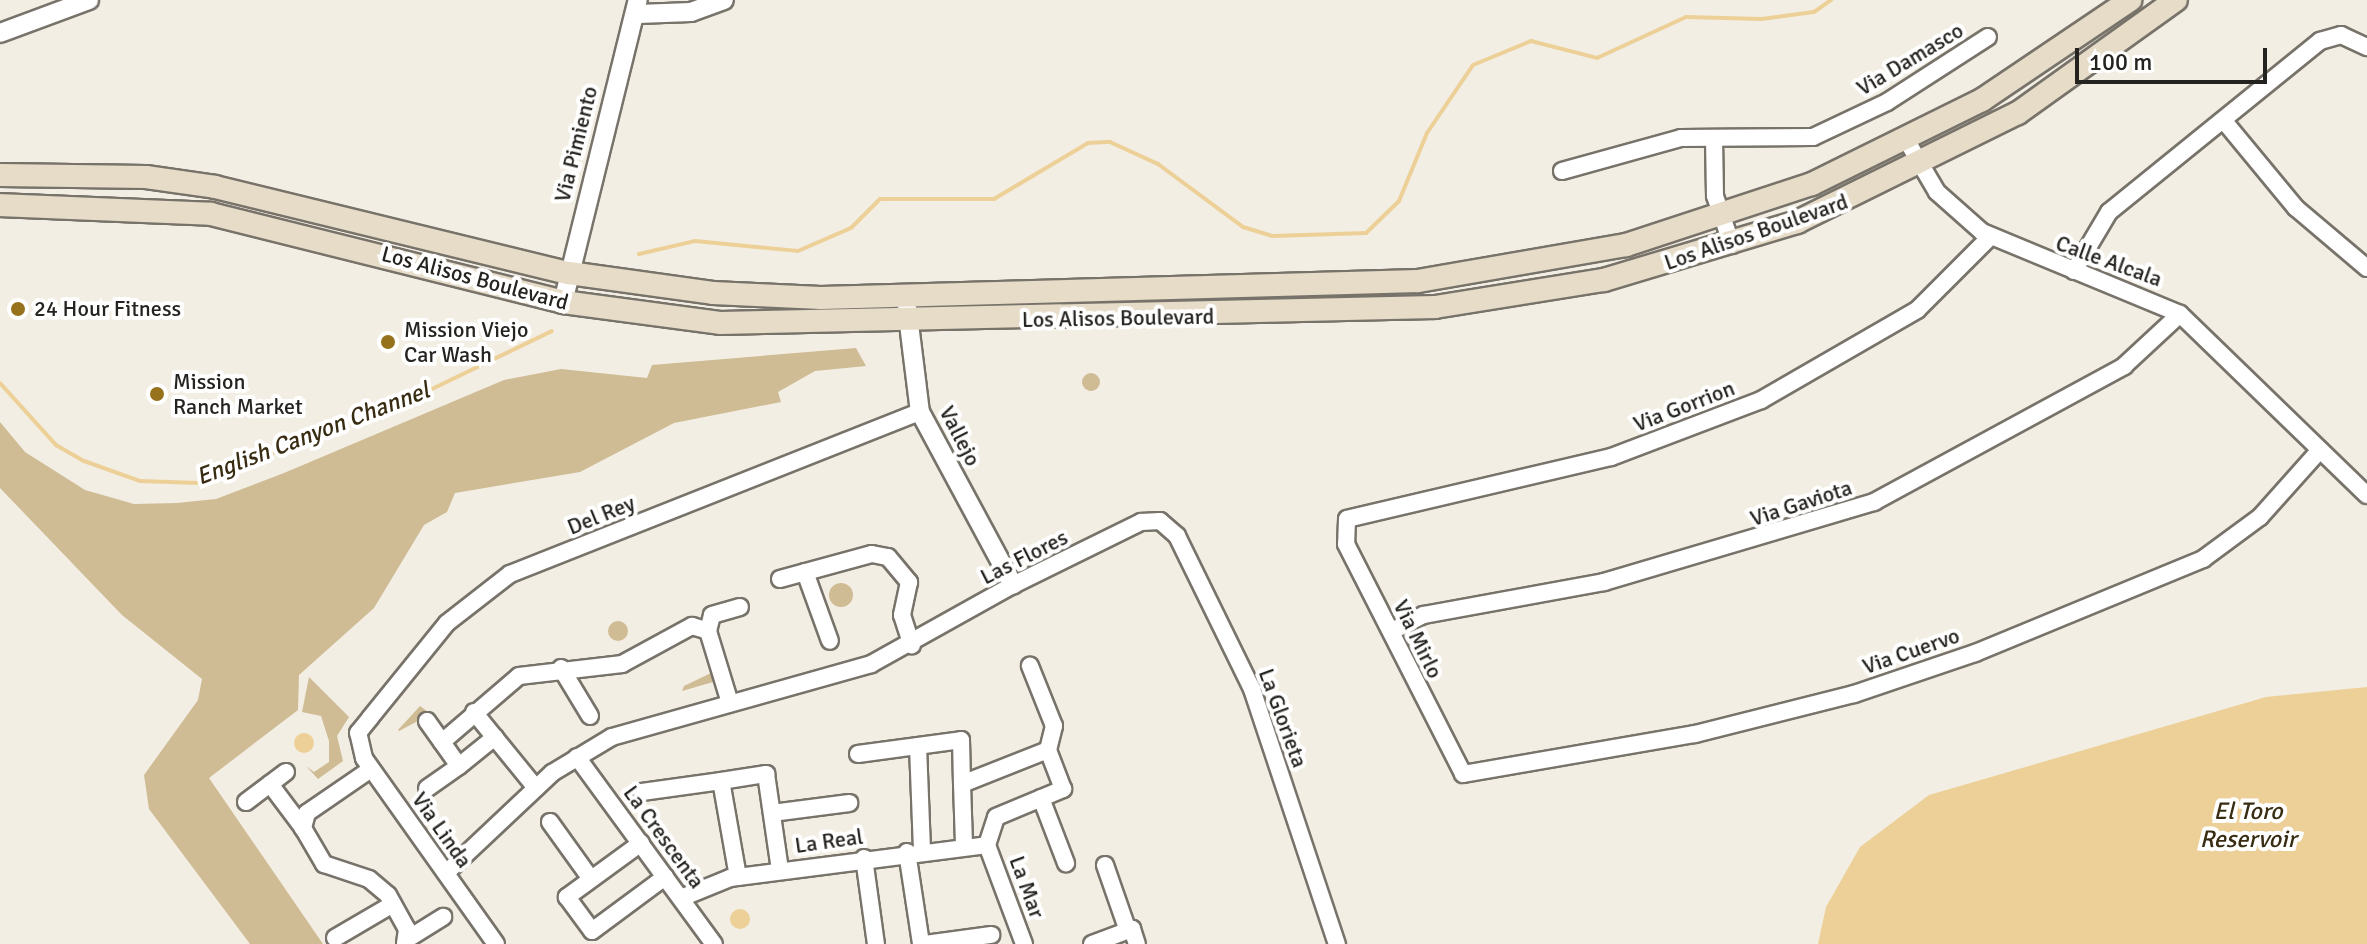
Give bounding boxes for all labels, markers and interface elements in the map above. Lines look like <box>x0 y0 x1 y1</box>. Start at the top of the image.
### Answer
street label: Via Damasco <box>1852 17 1968 101</box>
scale bar <box>2079 32 2271 82</box>
text: 100 m <box>2089 47 2152 77</box>
street label: Via Pimiento <box>549 83 603 205</box>
street label: Los Alisos Boulevard <box>1661 188 1851 276</box>
street label: Calle Alcala <box>2052 230 2166 292</box>
street label: Los Alisos Boulevard <box>379 240 571 316</box>
place label: 24 Hour Fitness <box>34 296 181 322</box>
marker: 24 Hour Fitness <box>9 300 27 318</box>
street label: Los Alisos Boulevard <box>1022 303 1214 333</box>
place label: Mission Viejo Car Wash <box>404 316 528 368</box>
marker: Mission Viejo Car Wash <box>379 333 397 351</box>
place label: Mission Ranch Market <box>173 368 303 420</box>
street label: Via Gorrion <box>1630 375 1738 437</box>
water label: English Canyon Channel <box>192 376 434 492</box>
marker: Mission Ranch Market <box>148 385 166 403</box>
street label: Vallejo <box>934 402 986 470</box>
street label: Via Gaviota <box>1747 474 1855 532</box>
street label: Del Rey <box>563 490 639 540</box>
street label: Las Flores <box>976 524 1072 590</box>
street label: Via Mirlo <box>1388 595 1448 683</box>
street label: Via Cuervo <box>1859 622 1963 680</box>
street label: La Glorieta <box>1253 665 1313 771</box>
street label: La Crescenta <box>618 780 710 894</box>
street label: Via Linda <box>406 787 478 873</box>
water label: El Toro Reservoir <box>2200 798 2296 854</box>
street label: La Real <box>793 823 865 859</box>
street label: La Mar <box>1004 852 1050 922</box>

